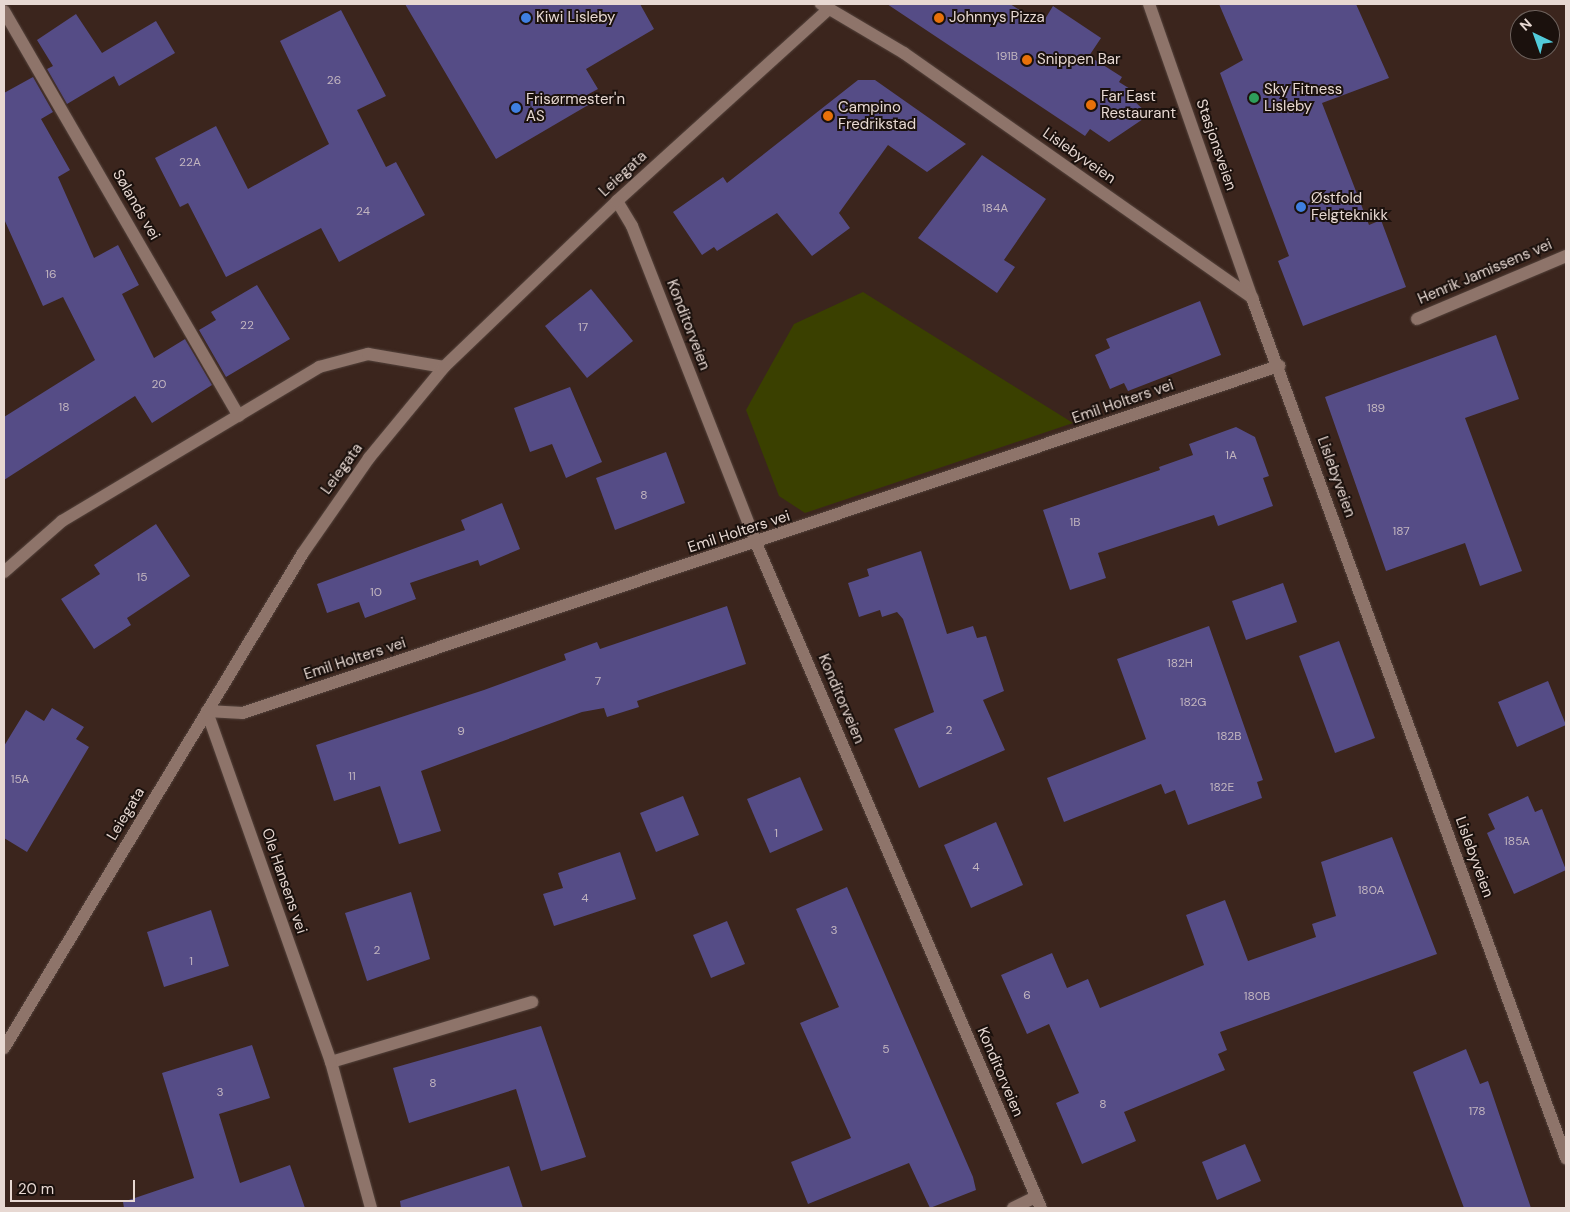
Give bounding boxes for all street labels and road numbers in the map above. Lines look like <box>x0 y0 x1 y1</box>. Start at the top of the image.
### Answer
street label: Stasjonsveien <box>1192 97 1240 193</box>
street label: Lislebyveien <box>1039 124 1119 188</box>
street label: Leiegata <box>595 147 651 201</box>
street label: Sølands vei <box>109 167 163 243</box>
street label: Henrik Jamissens vei <box>1415 236 1555 308</box>
street label: Konditorveien <box>662 277 714 373</box>
street label: Emil Holters vei <box>1070 376 1176 428</box>
street label: Lislebyveien <box>1313 434 1359 520</box>
street label: Leiegata <box>318 440 366 498</box>
street label: Emil Holters vei <box>686 507 792 557</box>
street label: Emil Holters vei <box>302 634 408 684</box>
street label: Konditorveien <box>814 651 868 747</box>
street label: Leiegata <box>103 784 149 844</box>
street label: Lislebyveien <box>1451 814 1497 900</box>
street label: Ole Hansens vei <box>258 826 310 936</box>
street label: Konditorveien <box>973 1024 1027 1120</box>

